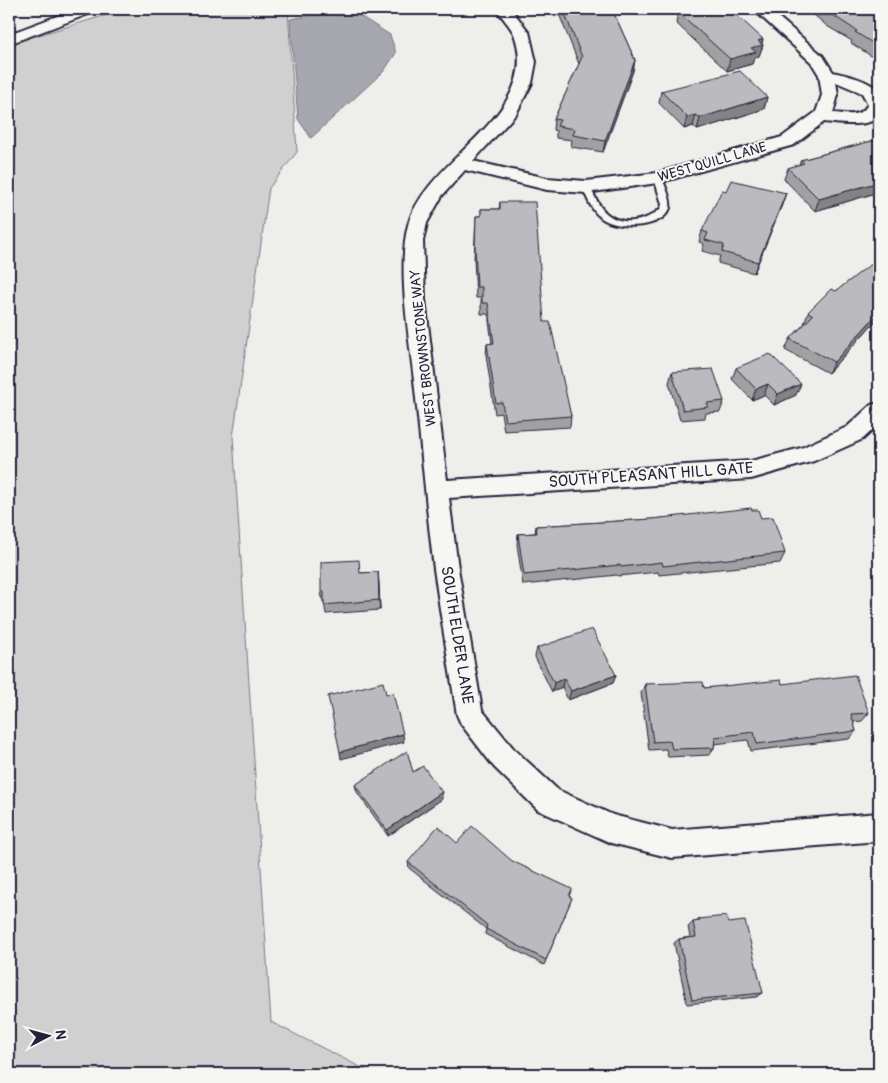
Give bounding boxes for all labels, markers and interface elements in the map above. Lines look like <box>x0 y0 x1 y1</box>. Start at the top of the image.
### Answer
street label: WEST QUILL LANE <box>656 138 768 186</box>
street label: WEST BROWNSTONE WAY <box>406 269 440 427</box>
street label: SOUTH PLEASANT HILL GATE <box>548 458 754 492</box>
street label: SOUTH ELDER LANE <box>436 565 478 705</box>
north arrow <box>22 1010 72 1060</box>
text: N <box>51 1029 69 1040</box>

